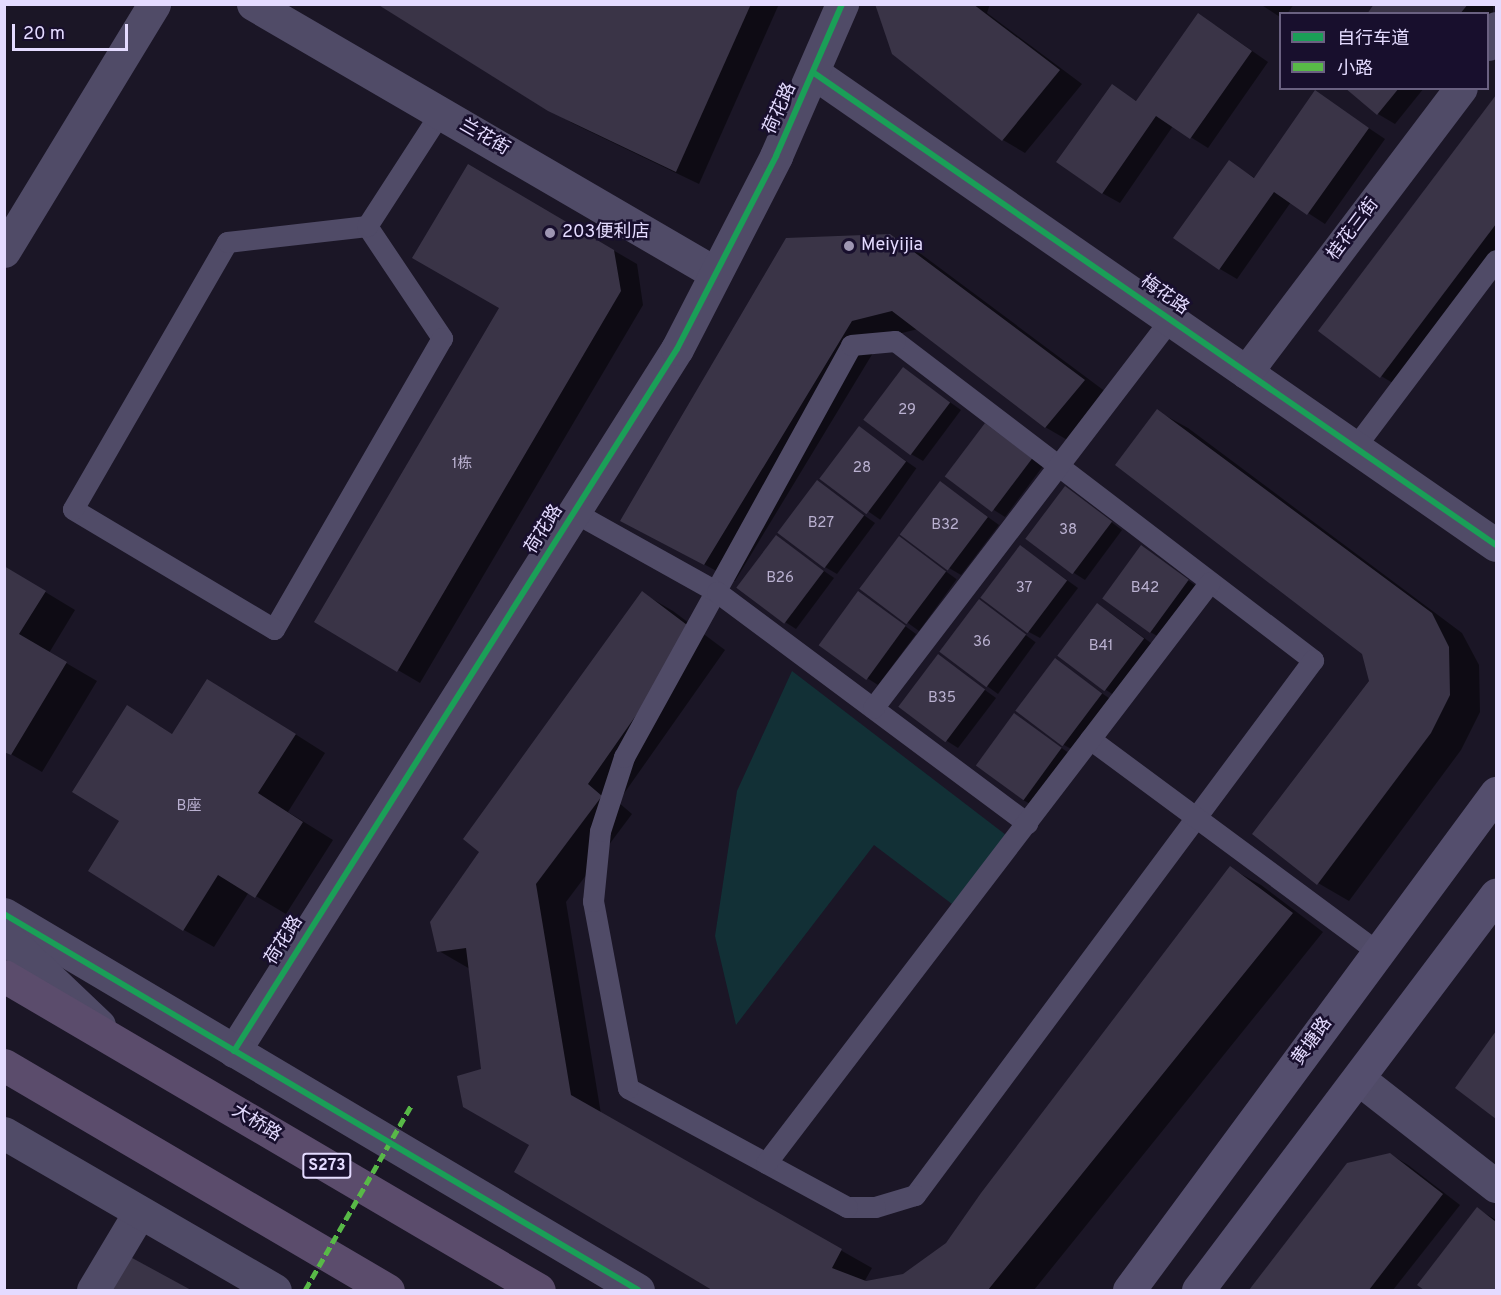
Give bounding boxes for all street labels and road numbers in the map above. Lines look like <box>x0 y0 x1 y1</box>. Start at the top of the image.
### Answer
street label: 荷花路 <box>760 80 802 138</box>
street label: 兰花街 <box>455 115 513 161</box>
street label: 桂花三街 <box>1324 195 1384 265</box>
street label: 梅花路 <box>1136 272 1192 320</box>
street label: 荷花路 <box>522 501 568 559</box>
street label: 荷花路 <box>262 912 308 970</box>
street label: 黄塘路 <box>1288 1014 1338 1070</box>
street label: 大桥路 <box>227 1101 285 1147</box>
road number: S273 <box>302 1153 352 1179</box>

